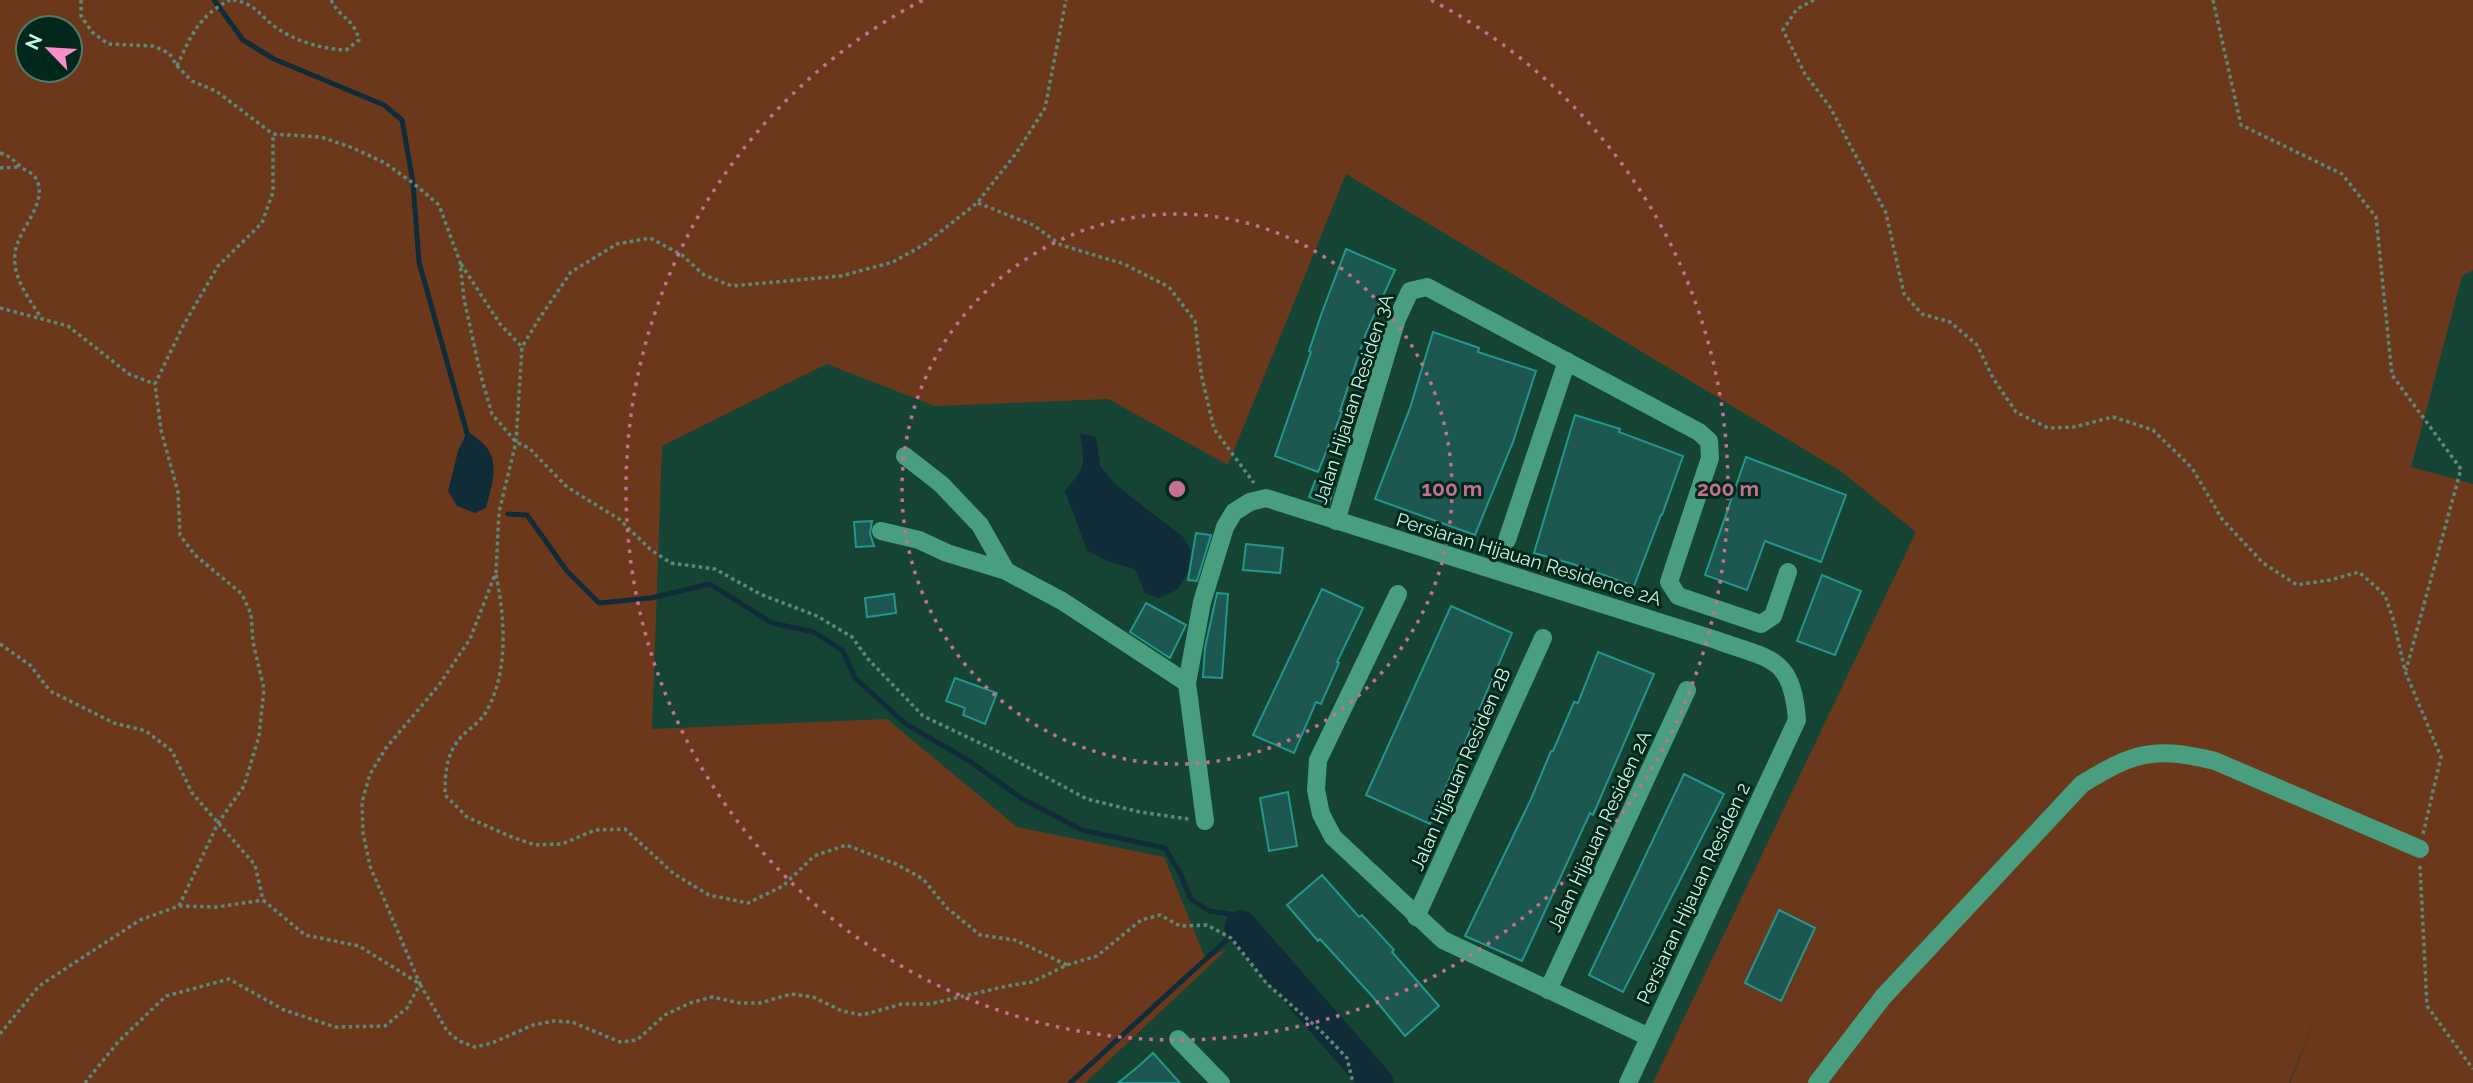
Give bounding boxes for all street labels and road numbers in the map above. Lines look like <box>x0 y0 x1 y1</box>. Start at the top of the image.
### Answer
street label: Jalan Hijauan Residen 3A <box>1309 291 1397 507</box>
street label: Persiaran Hijauan Residence 2A <box>1394 508 1664 610</box>
street label: Jalan Hijauan Residen 2B <box>1405 664 1515 874</box>
street label: Jalan Hijauan Residen 2A <box>1543 727 1655 935</box>
street label: Persiaran Hijauan Residen 2 <box>1632 779 1754 1007</box>

